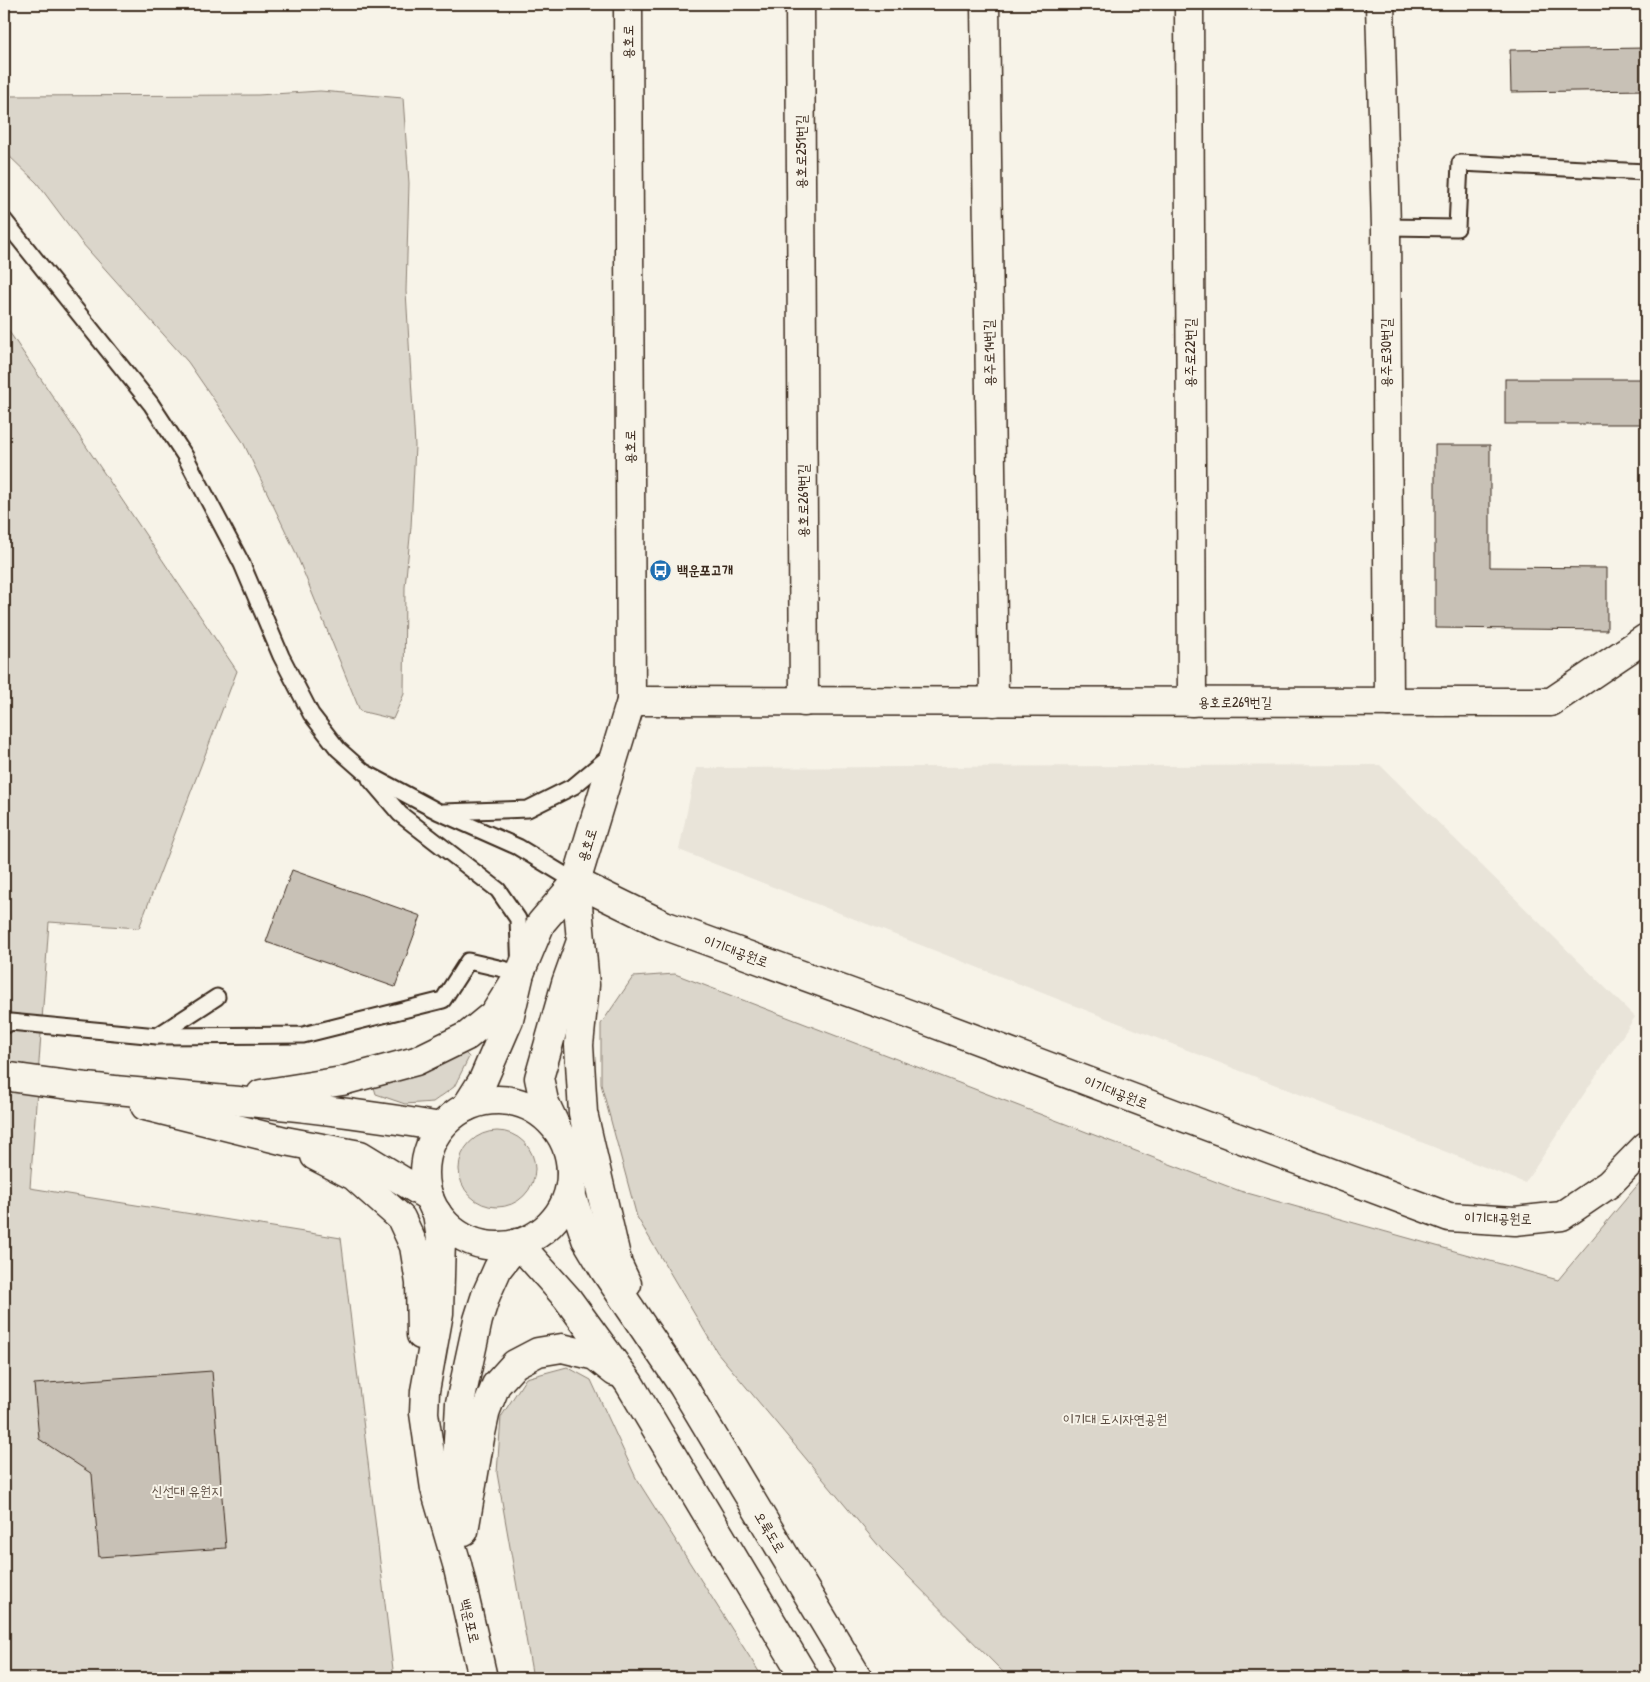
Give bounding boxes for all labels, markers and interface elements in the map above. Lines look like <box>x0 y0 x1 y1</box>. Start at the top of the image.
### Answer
street label: 용호로 <box>618 25 637 59</box>
street label: 용호로251번길 <box>791 114 810 189</box>
street label: 용주로22번길 <box>1180 318 1199 388</box>
street label: 용주로30번길 <box>1376 318 1395 387</box>
street label: 용주로14번길 <box>978 319 999 387</box>
street label: 용호로 <box>620 430 639 464</box>
street label: 용호로269번길 <box>793 463 812 538</box>
bus stop icon: 백운포고개 <box>649 558 673 582</box>
place label: 백운포고개 <box>677 560 733 579</box>
street label: 용호로269번길 <box>1198 692 1273 711</box>
street label: 용호로 <box>572 826 601 864</box>
street label: 이기대공원로 <box>701 930 771 971</box>
street label: 이기대공원로 <box>1081 1071 1151 1113</box>
street label: 이기대공원로 <box>1464 1207 1532 1228</box>
park label: 이기대 도시자연공원 <box>1063 1409 1167 1428</box>
park label: 신선대 유원지 <box>152 1481 222 1500</box>
street label: 오륙도로 <box>751 1508 790 1556</box>
street label: 백운포로 <box>456 1597 485 1645</box>

